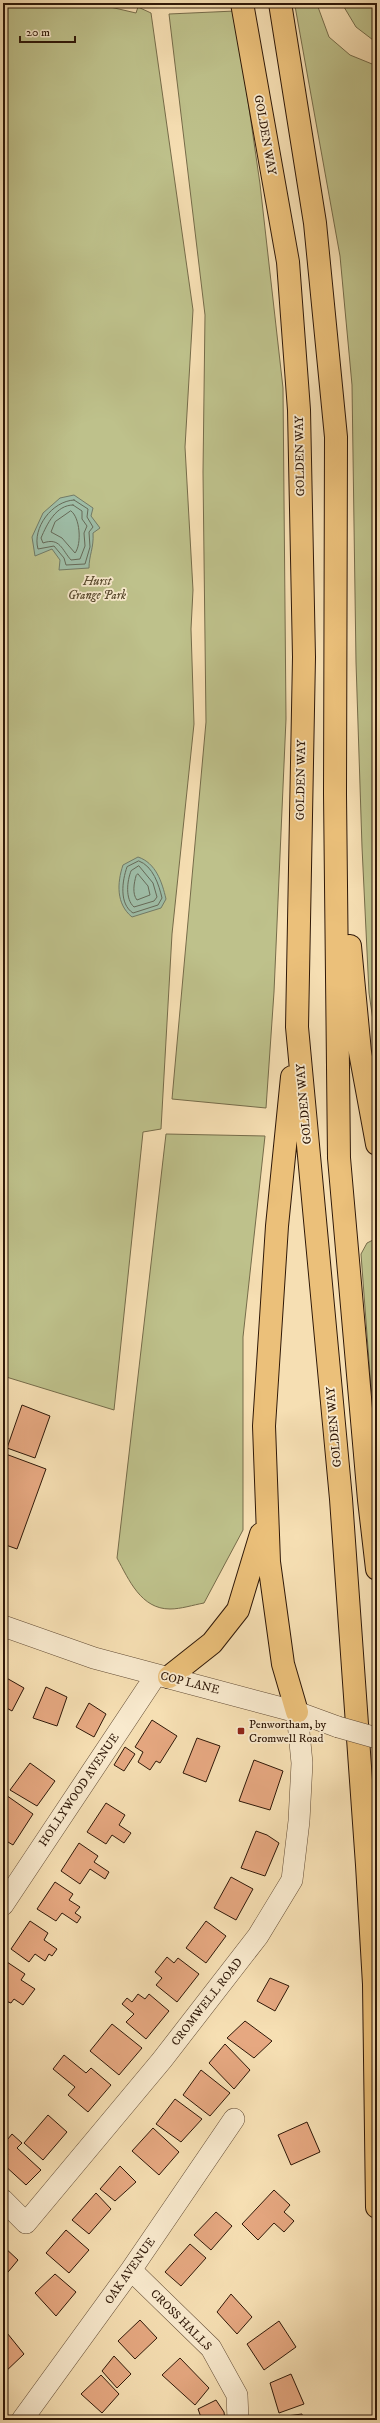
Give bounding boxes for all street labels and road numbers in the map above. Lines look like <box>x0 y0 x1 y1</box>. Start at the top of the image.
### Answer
street label: GOLDEN WAY <box>251 94 279 176</box>
street label: GOLDEN WAY <box>292 415 308 496</box>
street label: GOLDEN WAY <box>293 739 309 820</box>
street label: GOLDEN WAY <box>293 1063 315 1145</box>
street label: GOLDEN WAY <box>323 1386 345 1468</box>
street label: COP LANE <box>159 1668 222 1698</box>
street label: HOLLYWOOD AVENUE <box>36 1730 123 1849</box>
street label: CROMWELL ROAD <box>168 1955 246 2049</box>
street label: OAK AVENUE <box>101 2234 159 2307</box>
street label: CROSS HALLS <box>147 2286 215 2354</box>

